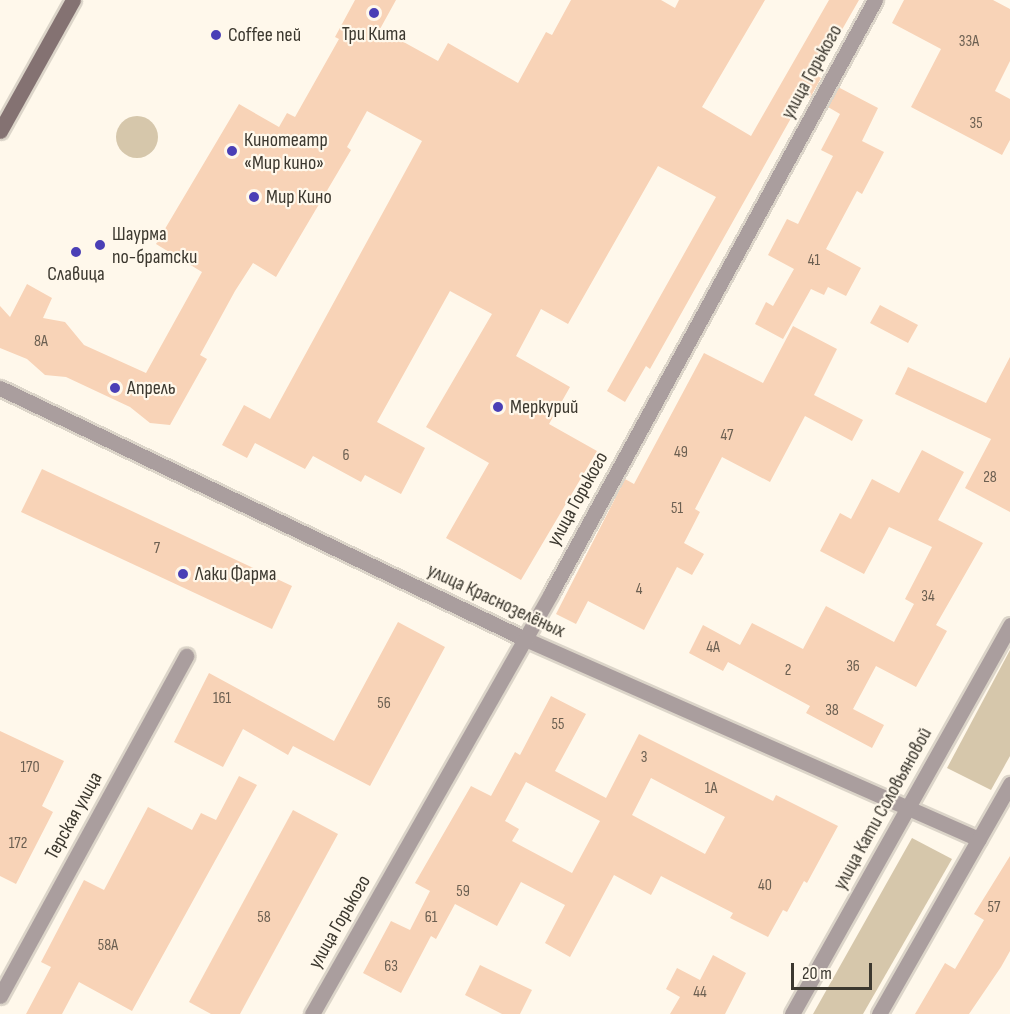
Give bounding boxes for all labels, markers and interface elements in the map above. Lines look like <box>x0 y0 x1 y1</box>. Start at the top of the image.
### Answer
marker: Три Кита <box>367 6 381 20</box>
street label: улица Горького <box>776 21 848 123</box>
place label: Три Кита <box>342 22 406 46</box>
place label: Coffee пей <box>228 23 301 47</box>
marker: Coffee пей <box>209 28 223 42</box>
house number: 33А <box>959 32 979 52</box>
house number: 35 <box>969 114 983 134</box>
place label: Кинотеатр «Мир кино» <box>244 128 328 175</box>
marker: Кинотеатр «Мир кино» <box>225 144 239 158</box>
place label: Мир Кино <box>266 185 332 209</box>
marker: Мир Кино <box>247 190 261 204</box>
place label: Шаурма по-братски <box>112 222 197 269</box>
marker: Шаурма по-братски <box>93 238 107 252</box>
marker: Славица <box>69 245 83 259</box>
house number: 41 <box>808 251 820 271</box>
place label: Славица <box>47 262 105 286</box>
house number: 8А <box>34 332 48 352</box>
place label: Апрель <box>127 376 176 400</box>
marker: Апрель <box>108 381 122 395</box>
place label: Меркурий <box>510 395 578 419</box>
marker: Меркурий <box>491 400 505 414</box>
house number: 47 <box>721 426 733 446</box>
house number: 49 <box>674 443 688 463</box>
house number: 6 <box>342 446 350 466</box>
street label: улица Горького <box>542 448 614 550</box>
house number: 28 <box>983 468 997 488</box>
house number: 51 <box>671 499 683 519</box>
house number: 7 <box>154 539 160 559</box>
street label: улица Краснозелёных <box>423 559 569 643</box>
place label: Лаки Фарма <box>195 562 276 586</box>
marker: Лаки Фарма <box>176 567 190 581</box>
house number: 4 <box>636 580 642 600</box>
house number: 34 <box>921 587 935 607</box>
house number: 4А <box>706 638 720 658</box>
house number: 36 <box>846 657 860 677</box>
house number: 2 <box>785 661 791 681</box>
house number: 161 <box>213 689 231 709</box>
house number: 56 <box>377 694 391 714</box>
house number: 38 <box>825 701 839 721</box>
house number: 55 <box>552 715 564 735</box>
street label: улица Кати Соловьяновой <box>828 724 938 894</box>
house number: 3 <box>641 748 647 768</box>
house number: 170 <box>20 758 40 778</box>
street label: Терская улица <box>40 768 108 864</box>
house number: 1А <box>705 779 717 799</box>
house number: 172 <box>9 834 27 854</box>
street label: улица Горького <box>304 871 376 973</box>
house number: 40 <box>758 876 772 896</box>
house number: 59 <box>456 882 470 902</box>
house number: 57 <box>988 898 1000 918</box>
house number: 58 <box>257 908 271 928</box>
house number: 61 <box>425 908 437 928</box>
house number: 58А <box>98 936 118 956</box>
scale bar <box>794 951 875 989</box>
house number: 63 <box>384 957 398 977</box>
text: 20 m <box>802 963 832 984</box>
house number: 44 <box>693 983 707 1003</box>

